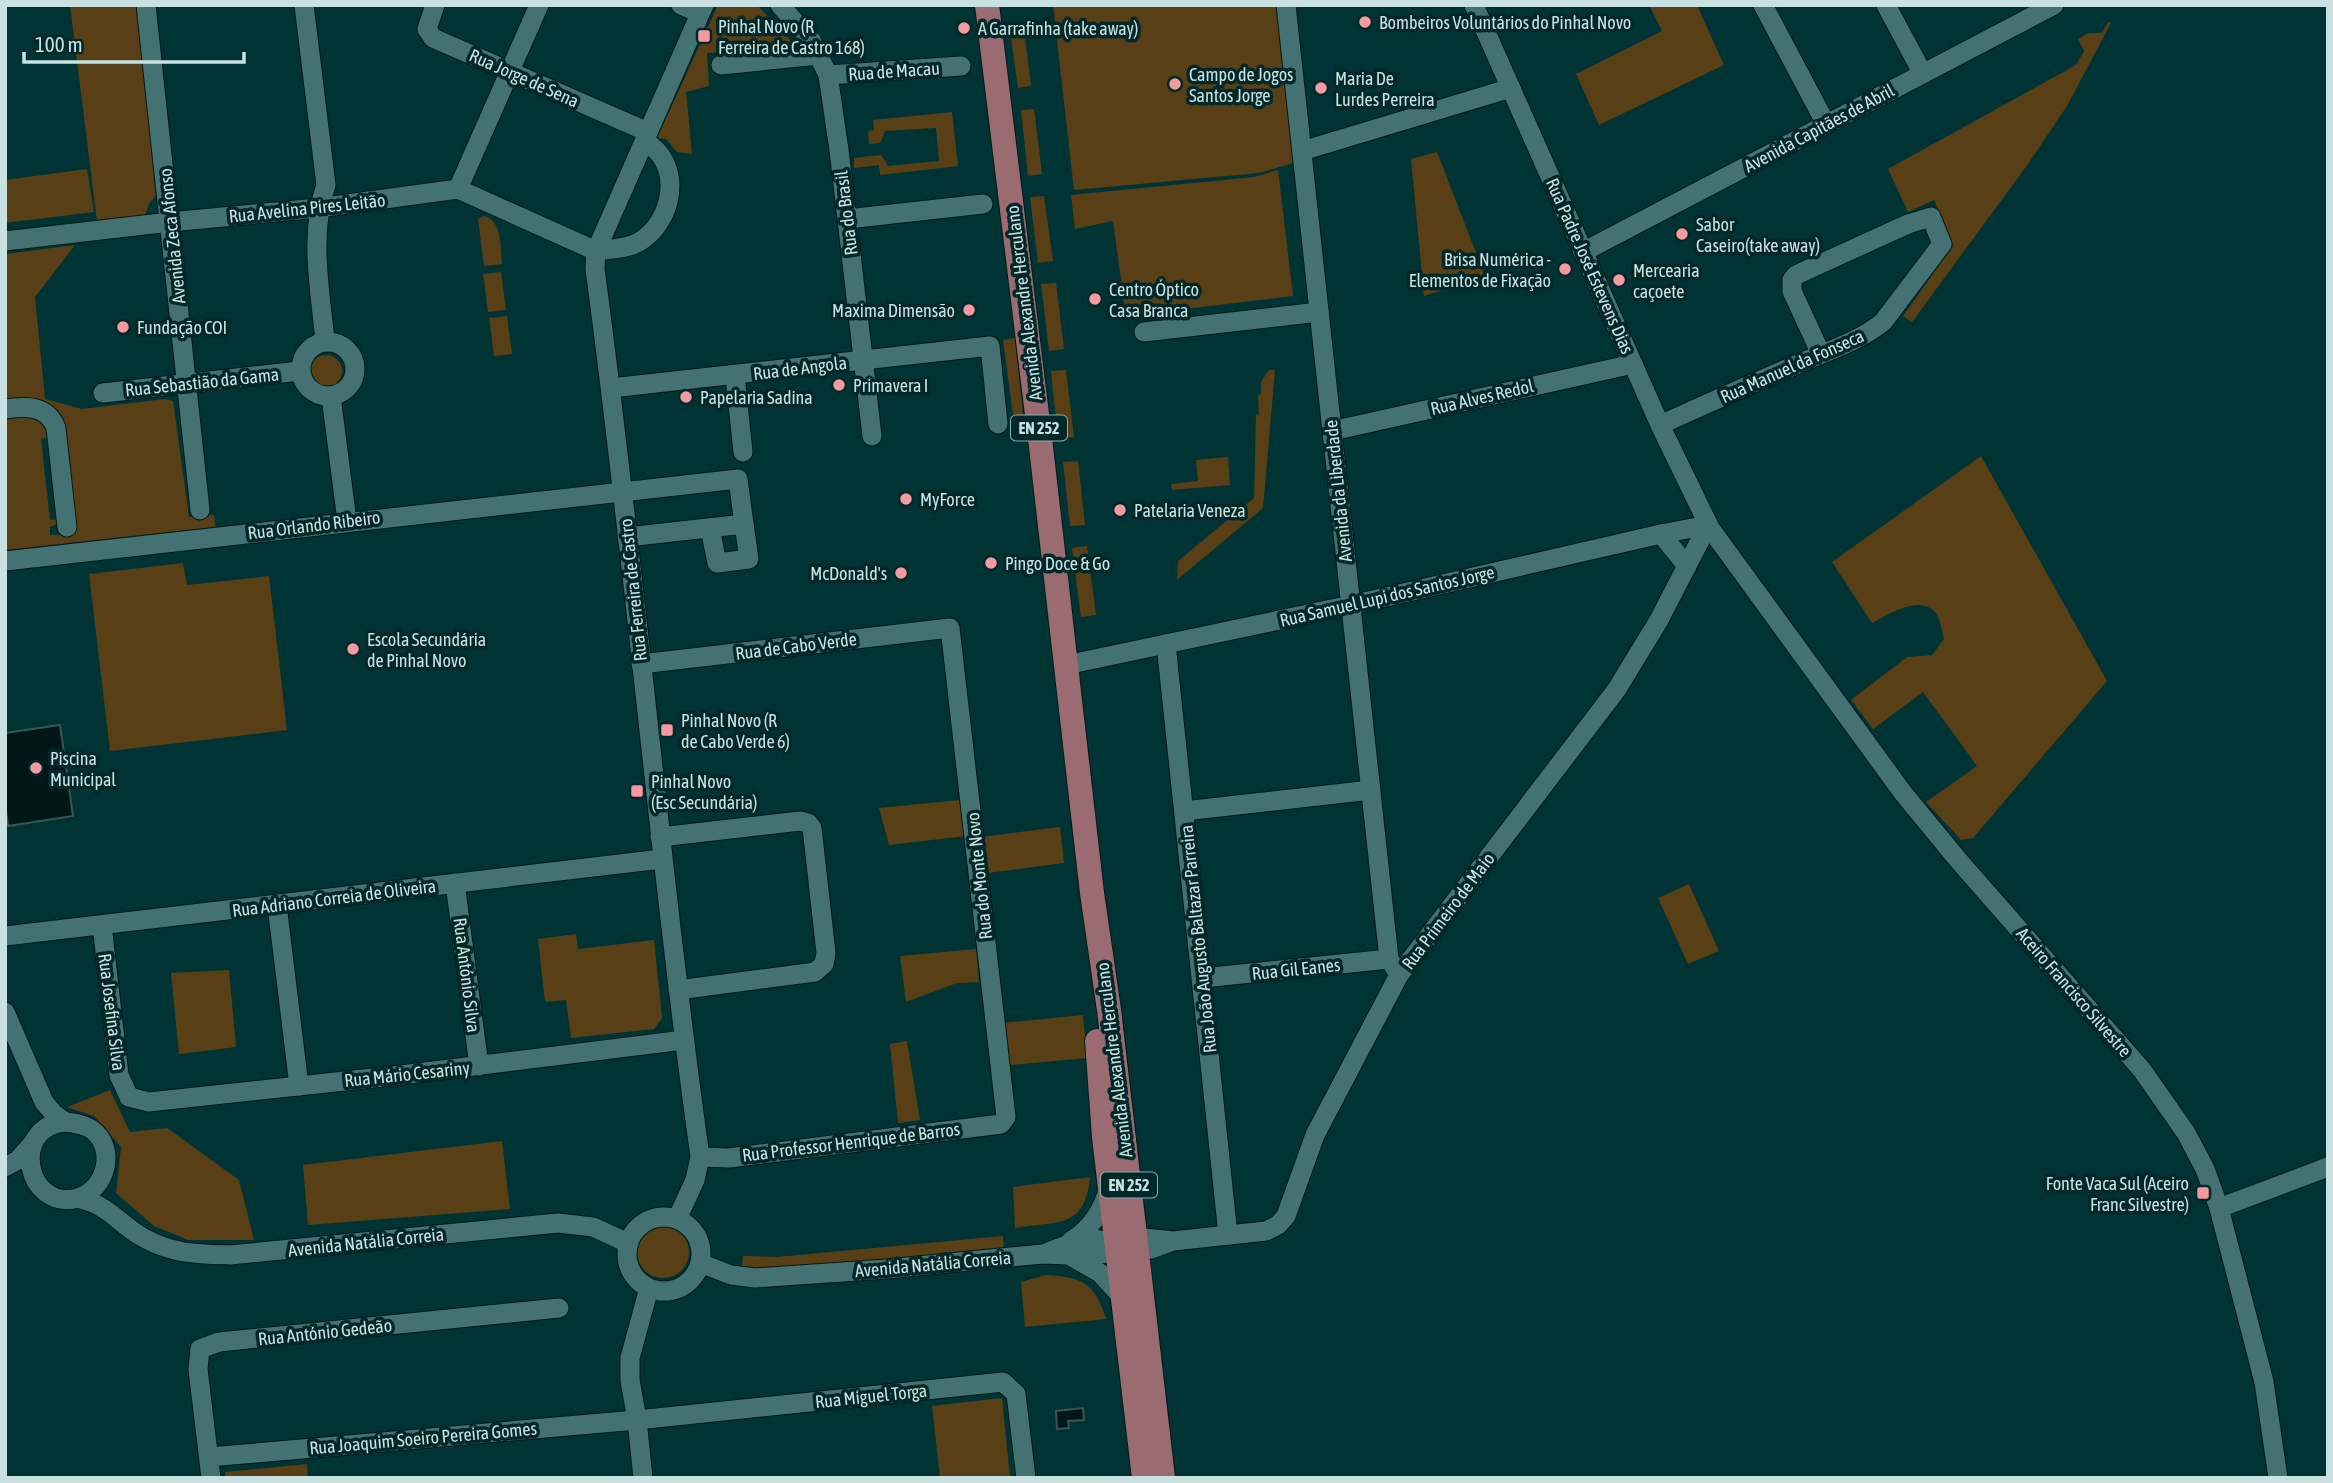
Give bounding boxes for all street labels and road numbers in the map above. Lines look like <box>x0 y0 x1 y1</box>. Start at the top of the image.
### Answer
street label: Rua Jorge de Sena <box>466 45 582 111</box>
street label: Rua de Macau <box>847 57 941 85</box>
street label: Avenida Capitães de Abril <box>1740 79 1898 176</box>
street label: Avenida Zeca Afonso <box>154 167 190 305</box>
street label: Rua do Brasil <box>830 169 862 257</box>
street label: Rua Padre José Estevens Dias <box>1542 175 1638 357</box>
street label: Rua Avelina Pires Leitão <box>228 189 386 227</box>
street label: Avenida Alexandre Herculano <box>1002 204 1046 402</box>
street label: Rua Manuel da Fonseca <box>1717 325 1867 407</box>
street label: Rua de Angola <box>752 352 848 384</box>
street label: Rua Sebastião da Gama <box>124 363 280 401</box>
street label: Rua Alves Redol <box>1428 375 1536 419</box>
road number: EN 252 <box>1011 416 1067 440</box>
street label: Avenida da Liberdade <box>1320 419 1356 563</box>
street label: Rua Orlando Ribeiro <box>246 506 382 544</box>
street label: Rua Ferreira de Castro <box>615 518 651 662</box>
street label: Rua Samuel Lupi dos Santos Jorge <box>1278 561 1496 631</box>
street label: Rua de Cabo Verde <box>734 628 858 664</box>
street label: Rua do Monte Novo <box>962 812 996 940</box>
street label: Rua João Augusto Baltazar Parreira <box>1176 824 1220 1054</box>
street label: Rua Primeiro de Maio <box>1397 849 1499 973</box>
street label: Rua Adriano Correia de Oliveira <box>231 875 437 921</box>
street label: Rua António Silva <box>450 917 484 1033</box>
street label: Aceiro Francisco Silvestre <box>2012 923 2136 1061</box>
street label: Rua Josefina Silva <box>94 952 130 1072</box>
street label: Rua Gil Eanes <box>1251 954 1341 984</box>
street label: Avenida Alexandre Herculano <box>1092 961 1136 1159</box>
street label: Rua Mário Cesariny <box>343 1057 471 1091</box>
street label: Rua Professor Henrique de Barros <box>741 1118 961 1166</box>
road number: EN 252 <box>1101 1172 1157 1198</box>
street label: Avenida Natália Correia <box>287 1223 445 1261</box>
street label: Avenida Natália Correia <box>854 1247 1012 1281</box>
street label: Rua António Gedeão <box>257 1315 393 1349</box>
street label: Rua Miguel Torga <box>814 1380 928 1412</box>
street label: Rua Joaquim Soeiro Pereira Gomes <box>308 1418 538 1458</box>

